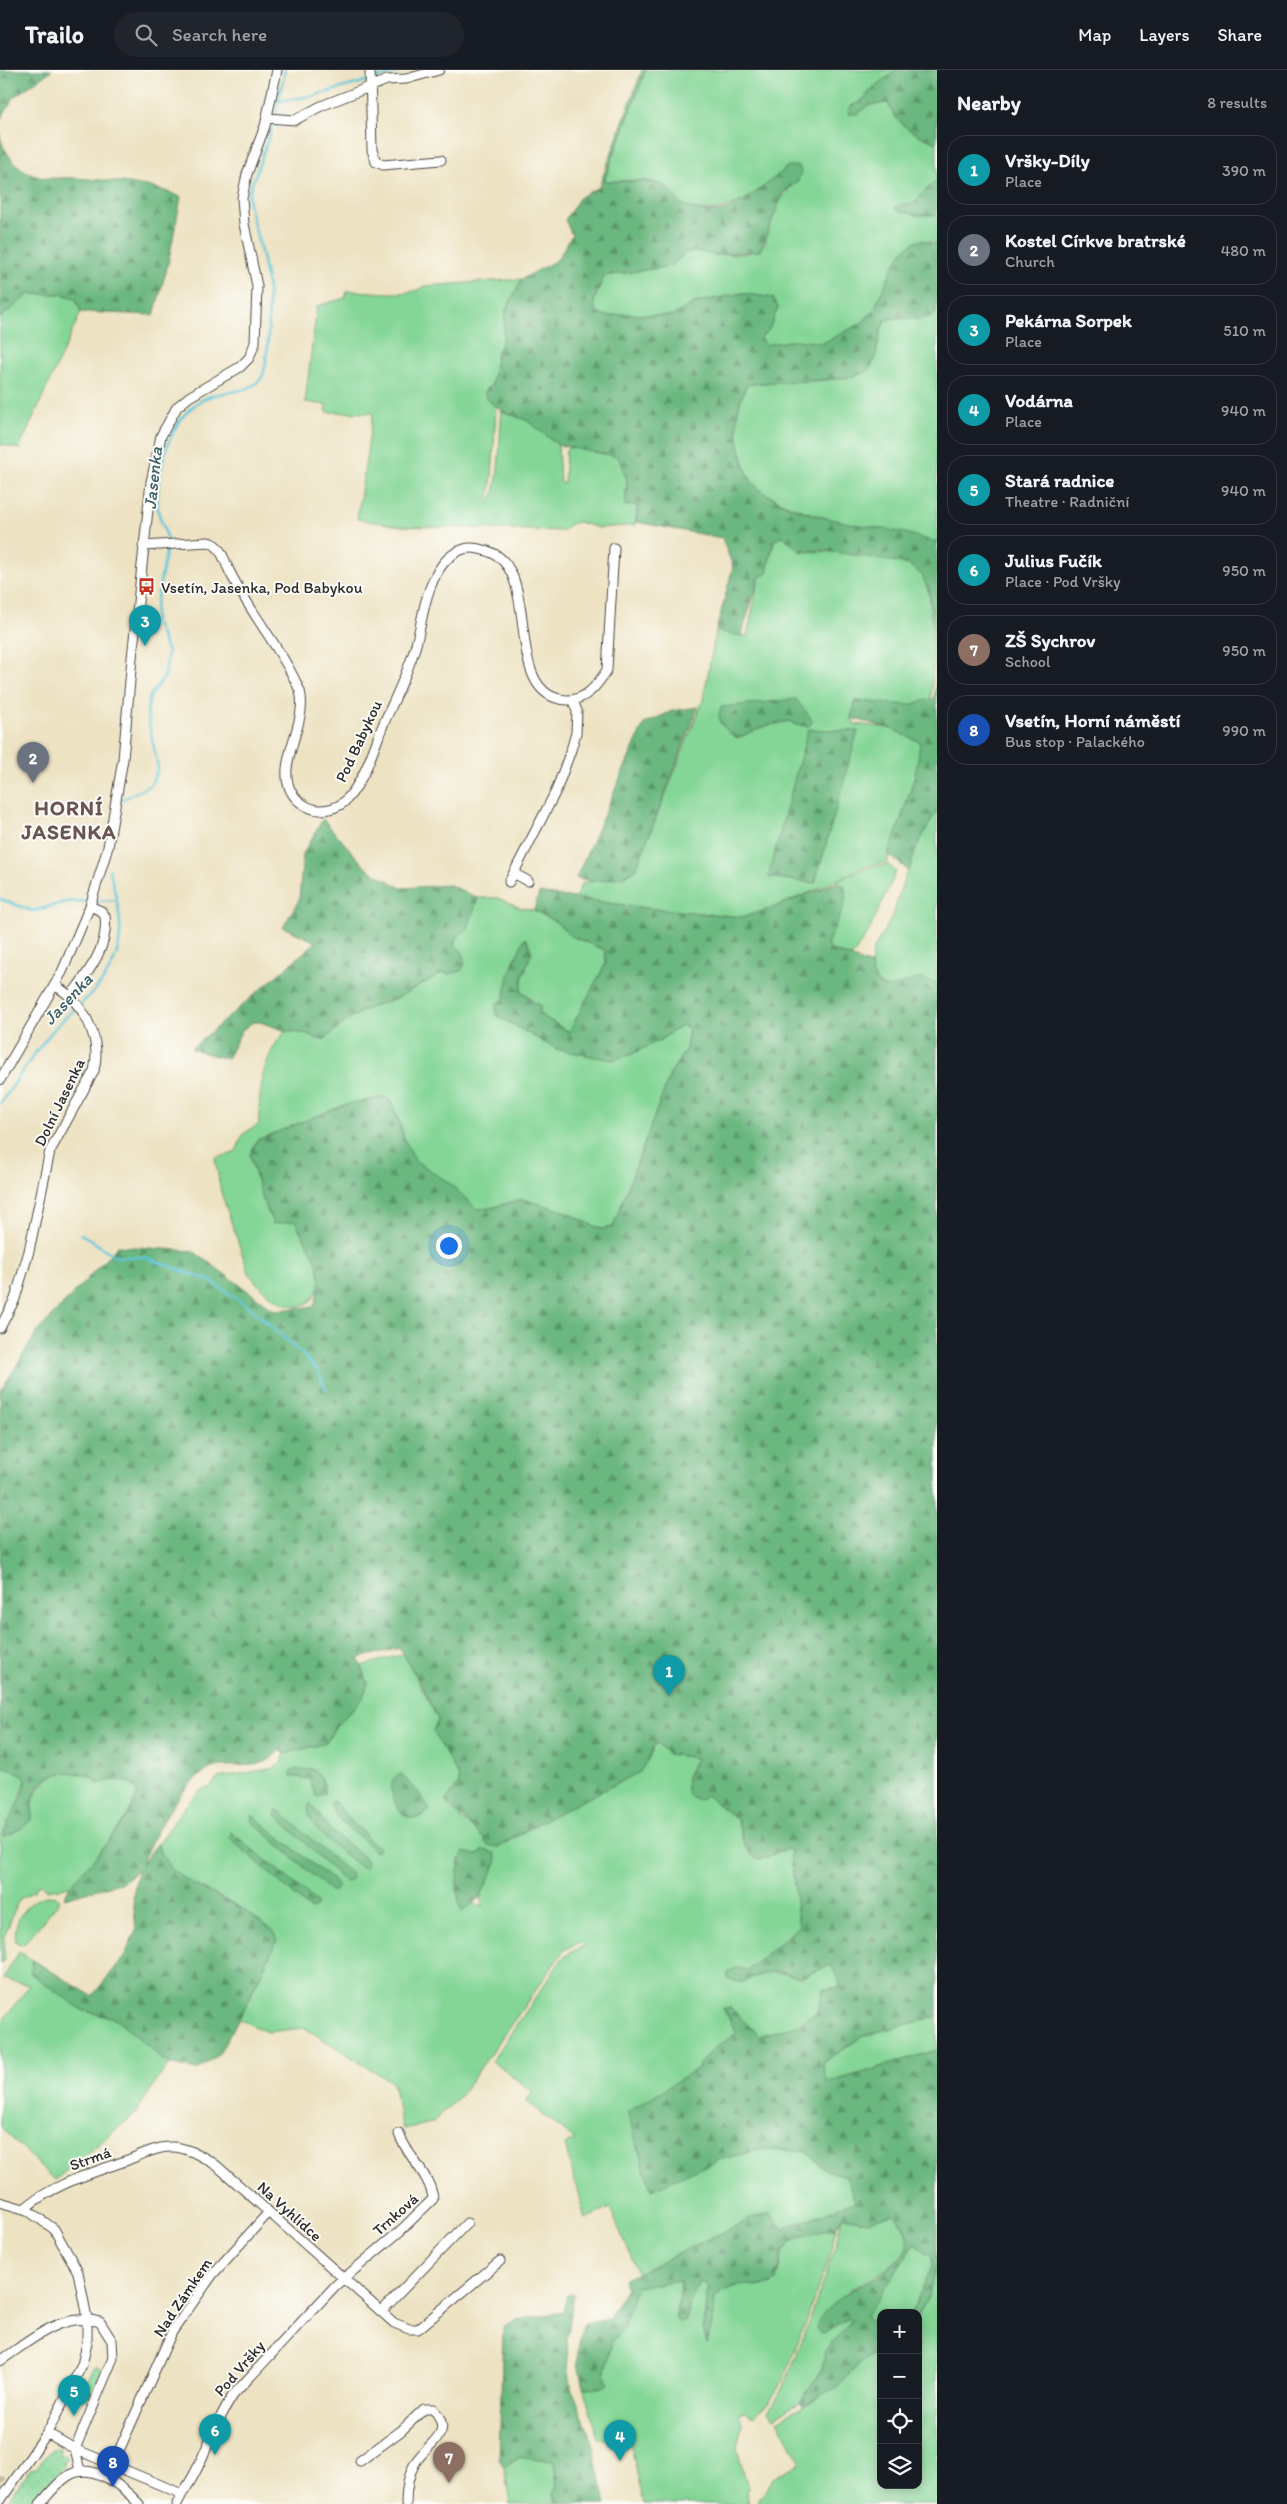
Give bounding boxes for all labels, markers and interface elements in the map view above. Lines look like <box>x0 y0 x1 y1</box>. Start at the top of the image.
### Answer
search box <box>114 12 464 57</box>
text: Trailo <box>25 20 84 49</box>
icon: search <box>132 21 160 49</box>
text: Search here <box>172 23 267 46</box>
text: Map <box>1078 24 1111 46</box>
text: Layers <box>1139 24 1189 46</box>
text: Share <box>1217 24 1262 46</box>
text: Nearby <box>957 90 1021 115</box>
text: 8 results <box>1207 93 1267 112</box>
text: Vršky-Díly <box>1005 149 1090 172</box>
text: 1 <box>970 161 978 180</box>
text: 390 m <box>1222 161 1266 180</box>
text: Place <box>1005 172 1042 191</box>
text: Kostel Církve bratrské <box>1005 229 1186 252</box>
text: 2 <box>970 241 978 260</box>
text: 480 m <box>1221 241 1266 260</box>
text: Church <box>1005 252 1055 271</box>
text: Pekárna Sorpek <box>1005 309 1132 332</box>
text: 3 <box>970 321 978 340</box>
text: 510 m <box>1223 321 1266 340</box>
text: Place <box>1005 332 1042 351</box>
text: Vodárna <box>1005 389 1073 412</box>
text: 4 <box>969 401 979 420</box>
text: 940 m <box>1221 401 1266 420</box>
text: Place <box>1005 412 1042 431</box>
water label: Jasenka <box>139 445 167 510</box>
text: Stará radnice <box>1005 469 1114 492</box>
text: 5 <box>970 481 978 500</box>
text: 940 m <box>1221 481 1266 500</box>
text: Theatre · Radniční <box>1005 492 1129 511</box>
text: Julius Fučík <box>1005 549 1102 572</box>
text: 6 <box>970 561 978 580</box>
text: 950 m <box>1222 561 1266 580</box>
text: Place · Pod Vršky <box>1005 572 1121 591</box>
bus stop icon: Vsetín, Jasenka, Pod Babykou <box>137 577 157 597</box>
place label: Vsetín, Jasenka, Pod Babykou <box>161 578 363 597</box>
pin: 3 <box>129 605 161 646</box>
text: ZŠ Sychrov <box>1005 629 1095 652</box>
text: 7 <box>970 641 978 660</box>
text: 950 m <box>1222 641 1266 660</box>
text: School <box>1005 652 1051 671</box>
street label: Pod Babykou <box>331 697 386 785</box>
text: Vsetín, Horní náměstí <box>1005 709 1180 732</box>
text: 8 <box>970 721 978 740</box>
text: 990 m <box>1222 721 1266 740</box>
text: Bus stop · Palackého <box>1005 732 1145 751</box>
pin: 2 <box>17 742 49 783</box>
district label: HORNÍ JASENKA <box>21 795 116 844</box>
water label: Jasenka <box>39 968 98 1029</box>
street label: Dolní Jasenka <box>30 1055 89 1149</box>
your location <box>436 1233 462 1259</box>
pin: 1 <box>653 1655 685 1696</box>
street label: Strmá <box>67 2142 114 2175</box>
street label: Na Vyhlídce <box>254 2177 326 2245</box>
street label: Trnková <box>369 2189 423 2240</box>
street label: Nad Zámkem <box>149 2254 216 2340</box>
map controls <box>877 2309 922 2489</box>
button: + <box>877 2309 922 2354</box>
street label: Pod Vršky <box>210 2336 269 2400</box>
button: − <box>877 2354 922 2399</box>
pin: 5 <box>58 2375 90 2416</box>
button: locate <box>877 2399 922 2444</box>
pin: 6 <box>199 2414 231 2455</box>
pin: 4 <box>604 2420 636 2461</box>
pin: 7 <box>433 2442 465 2483</box>
button: layers <box>877 2444 922 2489</box>
pin: 8 <box>97 2446 129 2487</box>

